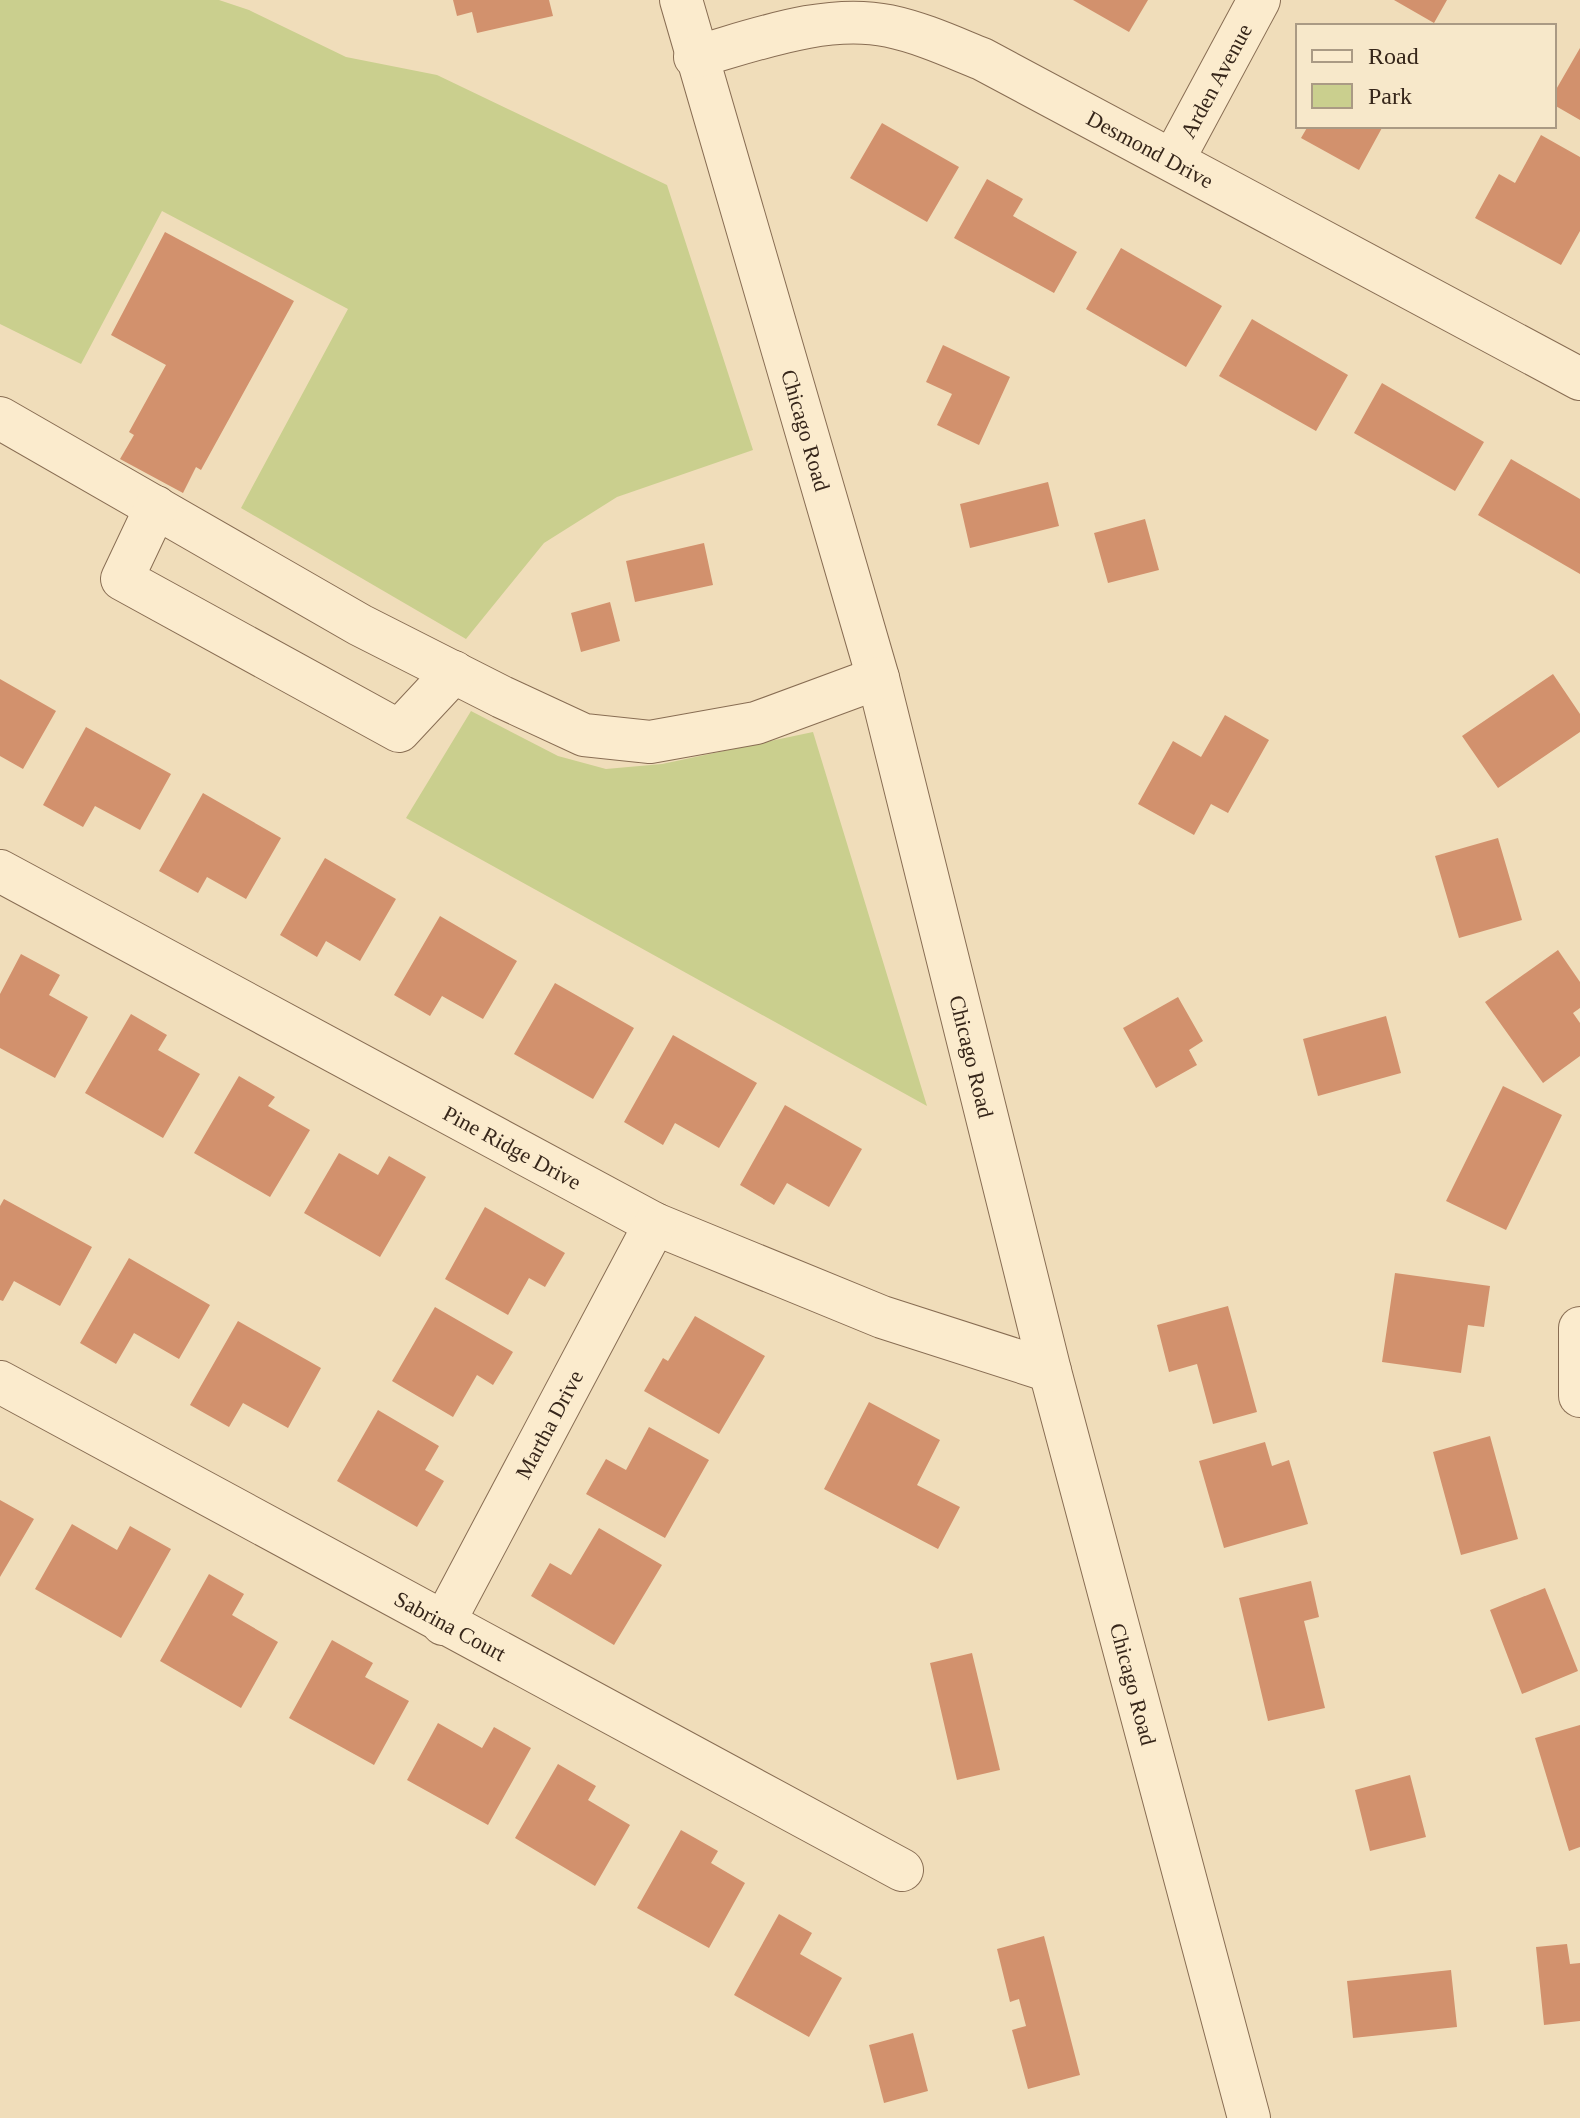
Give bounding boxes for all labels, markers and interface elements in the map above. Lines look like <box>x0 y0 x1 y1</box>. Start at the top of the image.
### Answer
street label: Arden Avenue <box>1175 20 1257 142</box>
legend <box>1296 24 1556 128</box>
text: Road <box>1368 43 1419 69</box>
text: Park <box>1368 83 1412 109</box>
street label: Desmond Drive <box>1082 105 1218 193</box>
street label: Chicago Road <box>776 367 835 494</box>
street label: Chicago Road <box>944 993 999 1120</box>
street label: Pine Ridge Drive <box>439 1100 585 1195</box>
street label: Martha Drive <box>510 1366 588 1483</box>
street label: Sabrina Court <box>390 1586 510 1666</box>
street label: Chicago Road <box>1105 1620 1161 1748</box>

